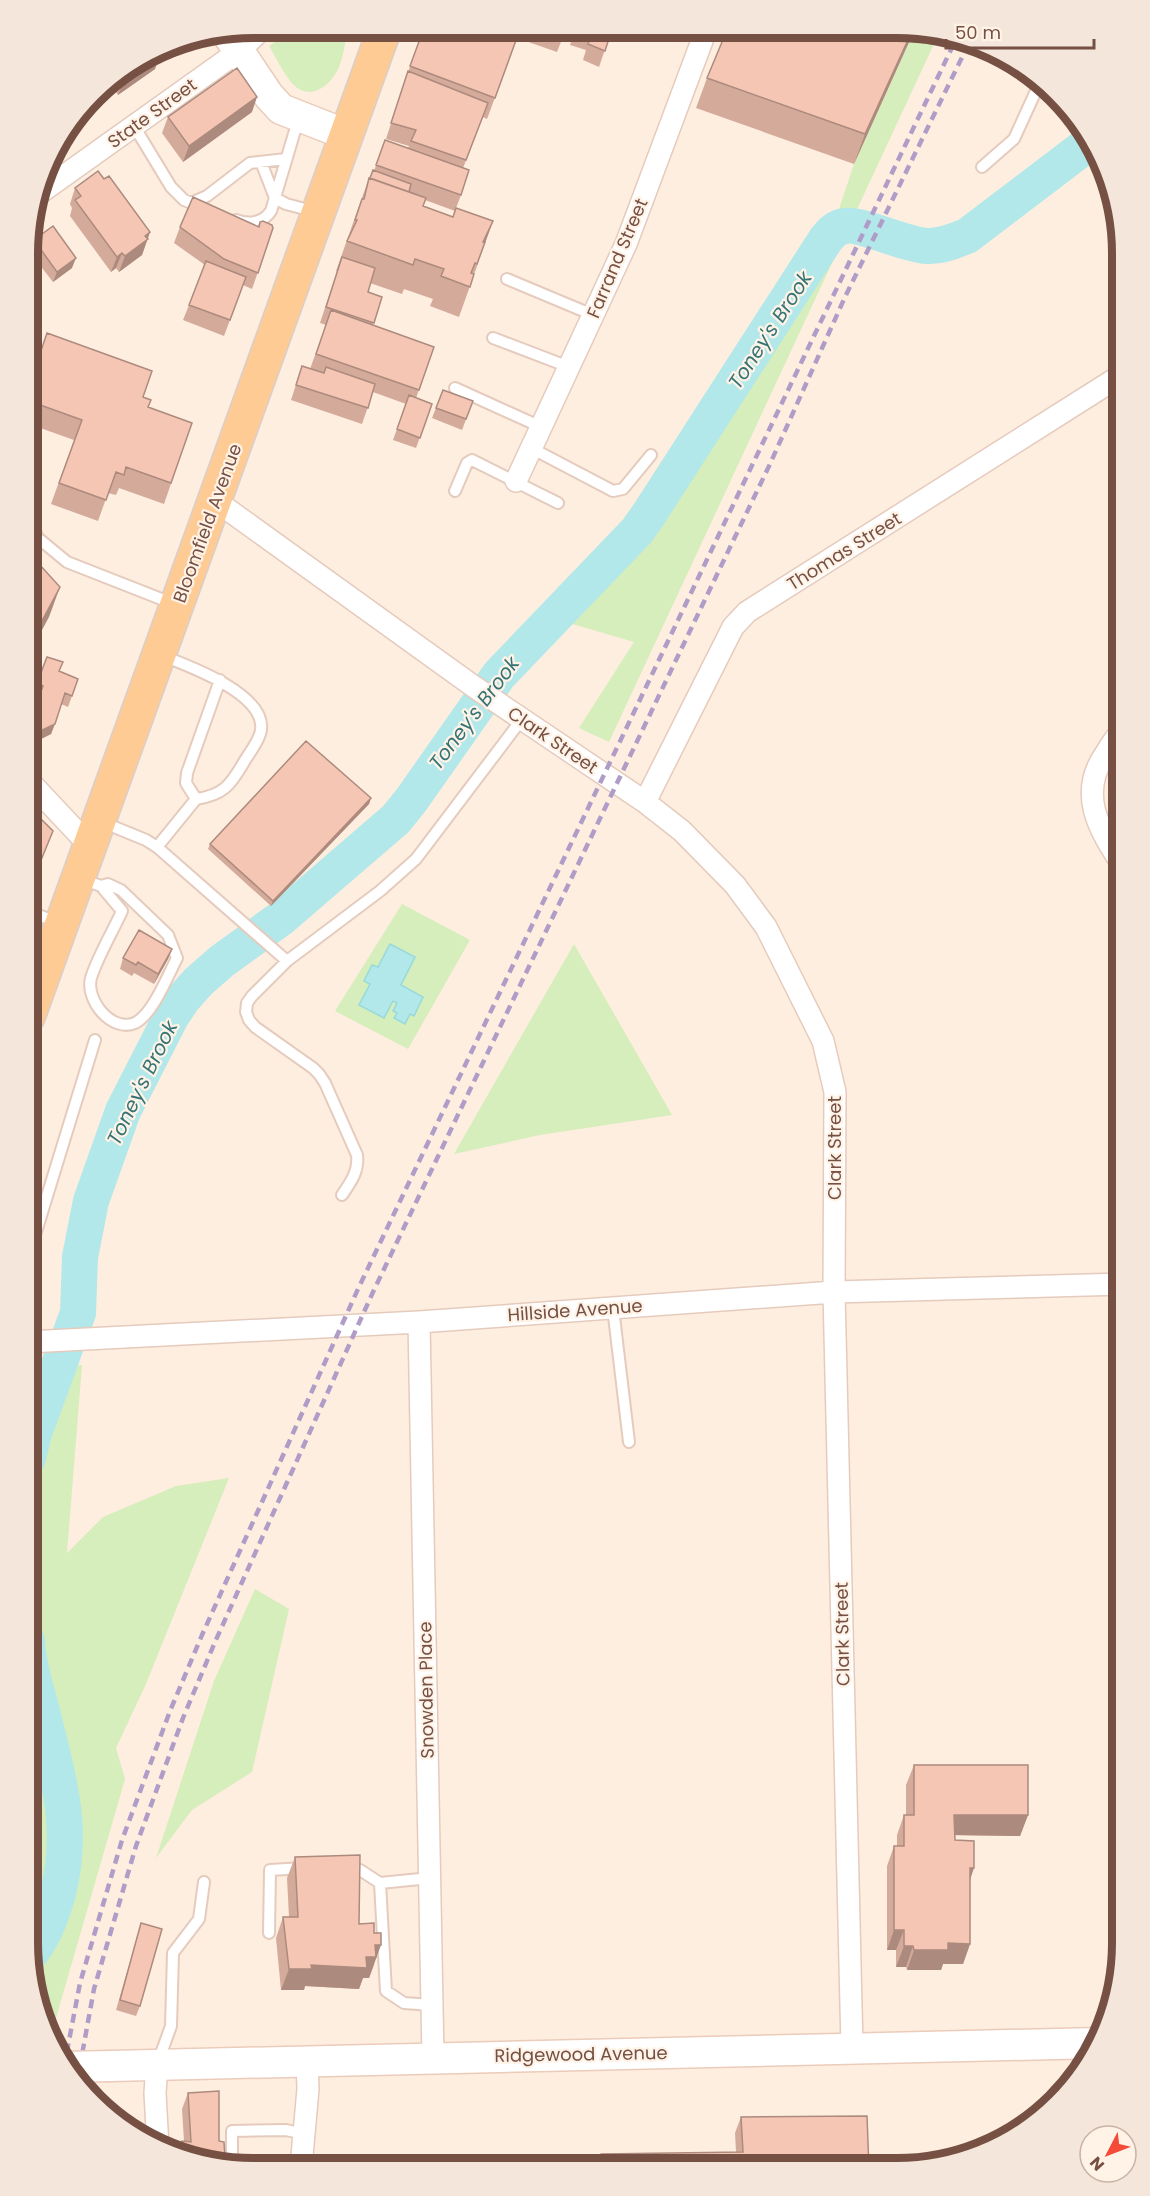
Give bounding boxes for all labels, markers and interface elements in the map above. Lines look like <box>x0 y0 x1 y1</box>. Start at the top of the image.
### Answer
scale bar <box>946 12 1094 50</box>
text: 50 m <box>955 20 1001 45</box>
street label: State Street <box>102 72 202 154</box>
street label: Farrand Street <box>580 194 654 322</box>
water label: Toney's Brook <box>721 264 820 394</box>
street label: Bloomfield Avenue <box>167 440 247 606</box>
street label: Thomas Street <box>782 506 906 596</box>
water label: Toney's Brook <box>422 649 527 775</box>
street label: Clark Street <box>503 701 603 779</box>
water label: Toney's Brook <box>100 1015 185 1150</box>
street label: Clark Street <box>822 1096 847 1200</box>
street label: Hillside Avenue <box>507 1293 643 1327</box>
street label: Clark Street <box>829 1582 855 1686</box>
street label: Snowden Place <box>412 1621 440 1759</box>
street label: Ridgewood Avenue <box>494 2040 668 2068</box>
north arrow <box>1078 2124 1138 2184</box>
text: N <box>1085 2152 1110 2176</box>

